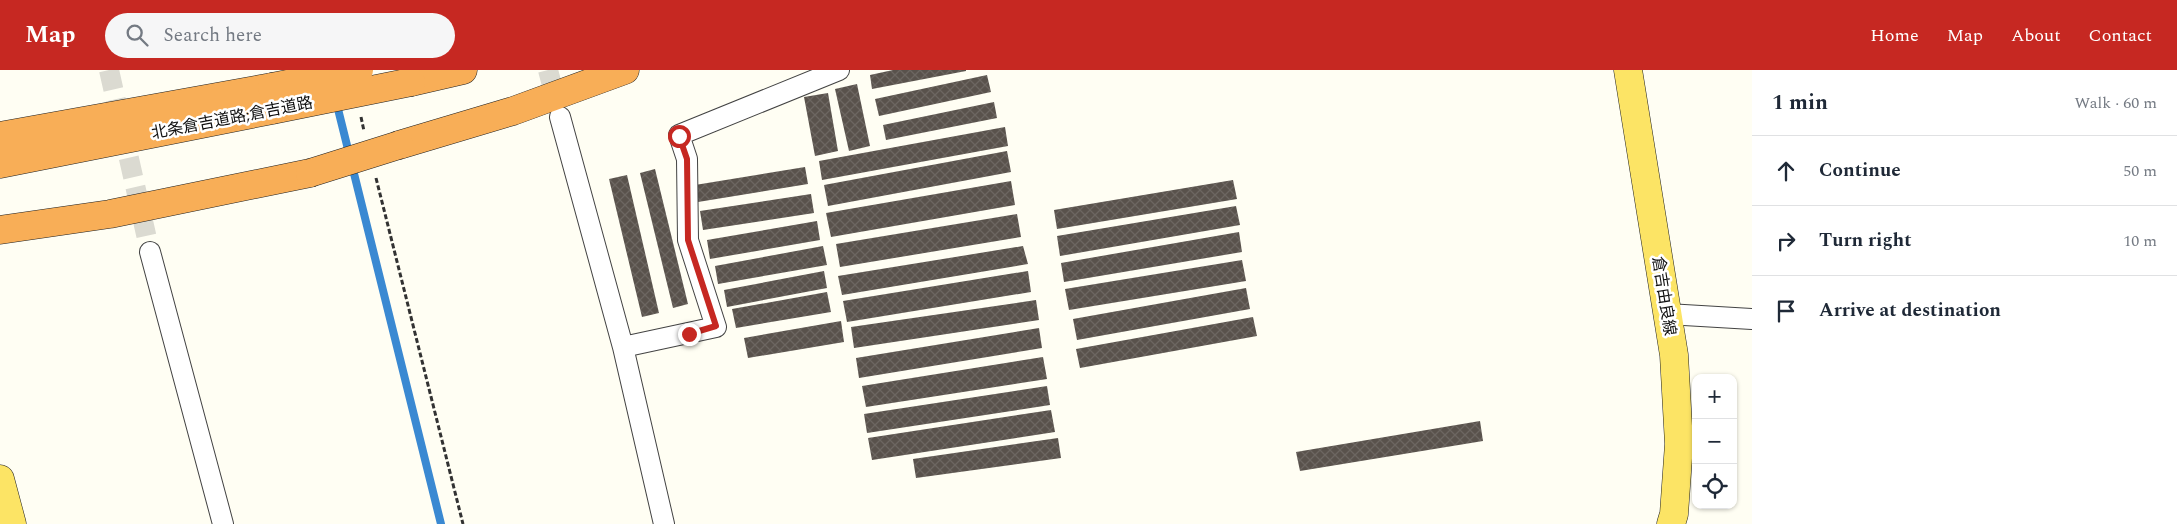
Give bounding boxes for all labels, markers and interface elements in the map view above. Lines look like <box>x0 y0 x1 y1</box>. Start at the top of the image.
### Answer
search box <box>105 13 455 58</box>
text: Map <box>25 17 75 53</box>
icon: search <box>123 21 151 49</box>
text: Search here <box>163 21 262 50</box>
text: Home <box>1870 22 1919 49</box>
text: Map <box>1947 22 1983 49</box>
text: About <box>2011 22 2061 49</box>
text: Contact <box>2089 22 2152 49</box>
text: 1 min <box>1772 87 1828 119</box>
street label: 北条倉吉道路;倉吉道路 <box>149 91 315 145</box>
text: Walk · 60 m <box>2074 91 2157 115</box>
route start <box>668 125 691 148</box>
text: Continue <box>1819 156 1901 185</box>
icon: ahead <box>1772 157 1800 185</box>
text: 50 m <box>2123 159 2157 183</box>
text: Turn right <box>1819 226 1912 255</box>
icon: right <box>1772 227 1800 255</box>
text: 10 m <box>2123 229 2157 253</box>
street label: 倉吉由良線 <box>1646 255 1682 337</box>
text: Arrive at destination <box>1819 296 2001 325</box>
icon: arrive <box>1772 297 1800 325</box>
route end <box>678 323 701 346</box>
map controls <box>1692 374 1737 509</box>
button: + <box>1692 374 1737 419</box>
button: − <box>1692 419 1737 464</box>
button: locate <box>1692 464 1737 509</box>

